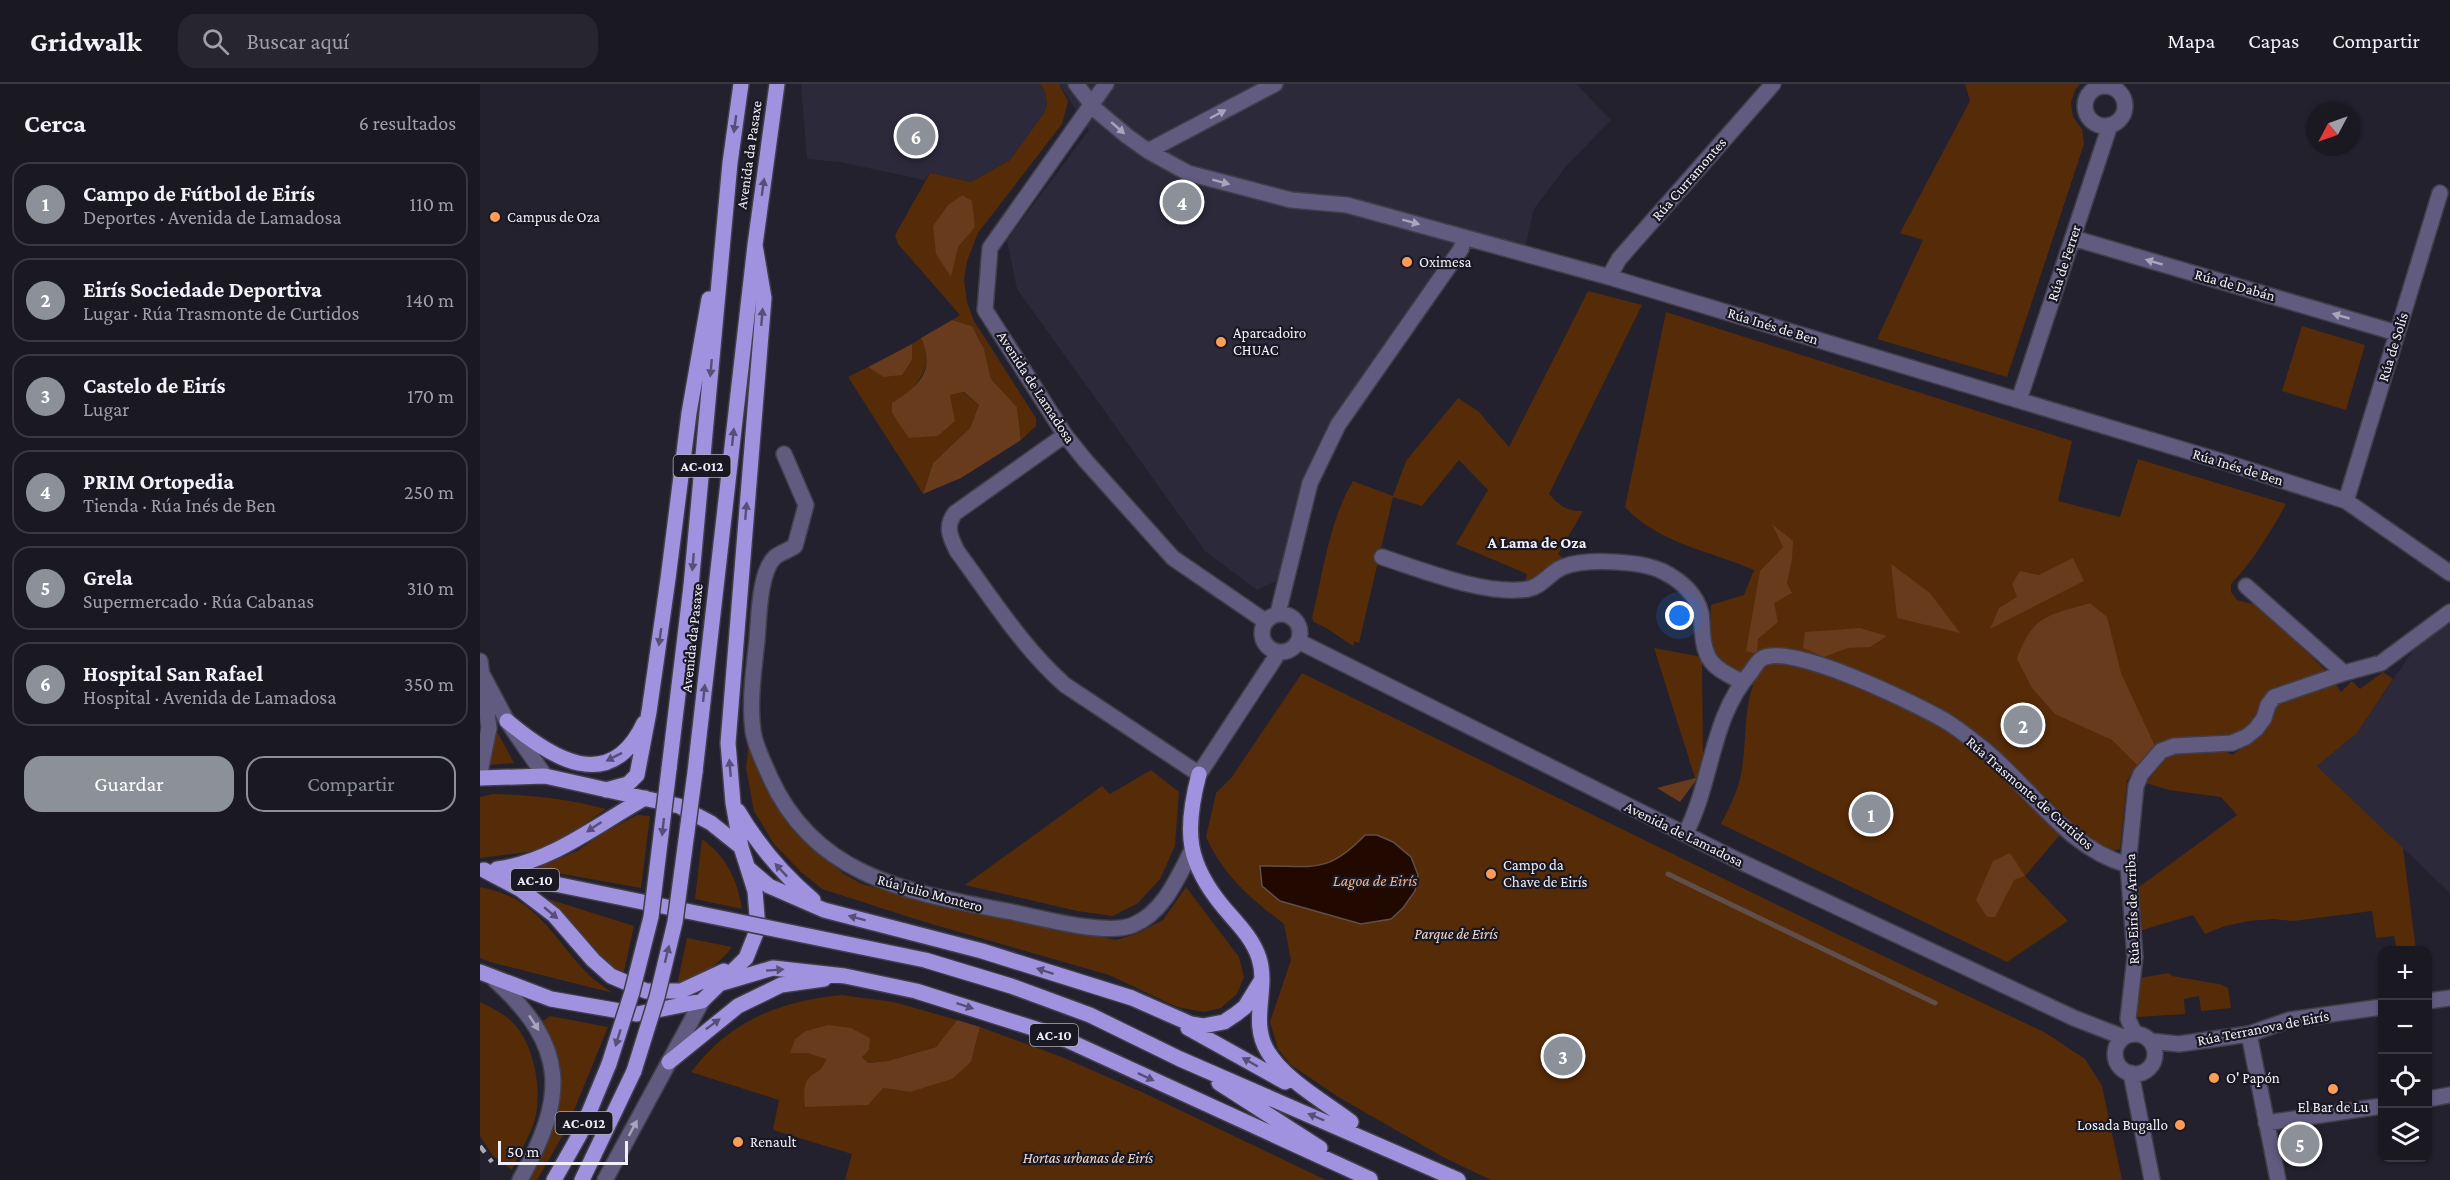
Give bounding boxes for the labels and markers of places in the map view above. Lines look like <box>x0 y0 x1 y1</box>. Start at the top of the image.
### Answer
pin: 6 <box>896 113 936 158</box>
pin: 4 <box>1162 180 1202 224</box>
place label: Campus de Oza <box>507 209 600 226</box>
marker: Campus de Oza <box>488 210 502 224</box>
place label: Oximesa <box>1419 254 1472 270</box>
marker: Oximesa <box>1400 255 1414 269</box>
place label: Aparcadoiro CHUAC <box>1233 325 1306 358</box>
marker: Aparcadoiro CHUAC <box>1214 335 1228 349</box>
pin: 2 <box>2004 702 2042 748</box>
pin: 1 <box>1852 792 1890 836</box>
place label: Campo da Chave de Eirís <box>1503 857 1588 890</box>
marker: Campo da Chave de Eirís <box>1484 867 1498 881</box>
pin: 3 <box>1544 1034 1582 1078</box>
place label: O' Papón <box>2226 1070 2280 1087</box>
marker: O' Papón <box>2207 1071 2221 1085</box>
marker: El Bar de Lu <box>2326 1082 2340 1096</box>
place label: El Bar de Lu <box>2298 1099 2368 1115</box>
place label: Losada Bugallo <box>2077 1117 2168 1134</box>
marker: Losada Bugallo <box>2173 1118 2187 1132</box>
pin: 5 <box>2280 1122 2320 1166</box>
place label: Renault <box>750 1134 798 1150</box>
marker: Renault <box>731 1135 745 1149</box>

